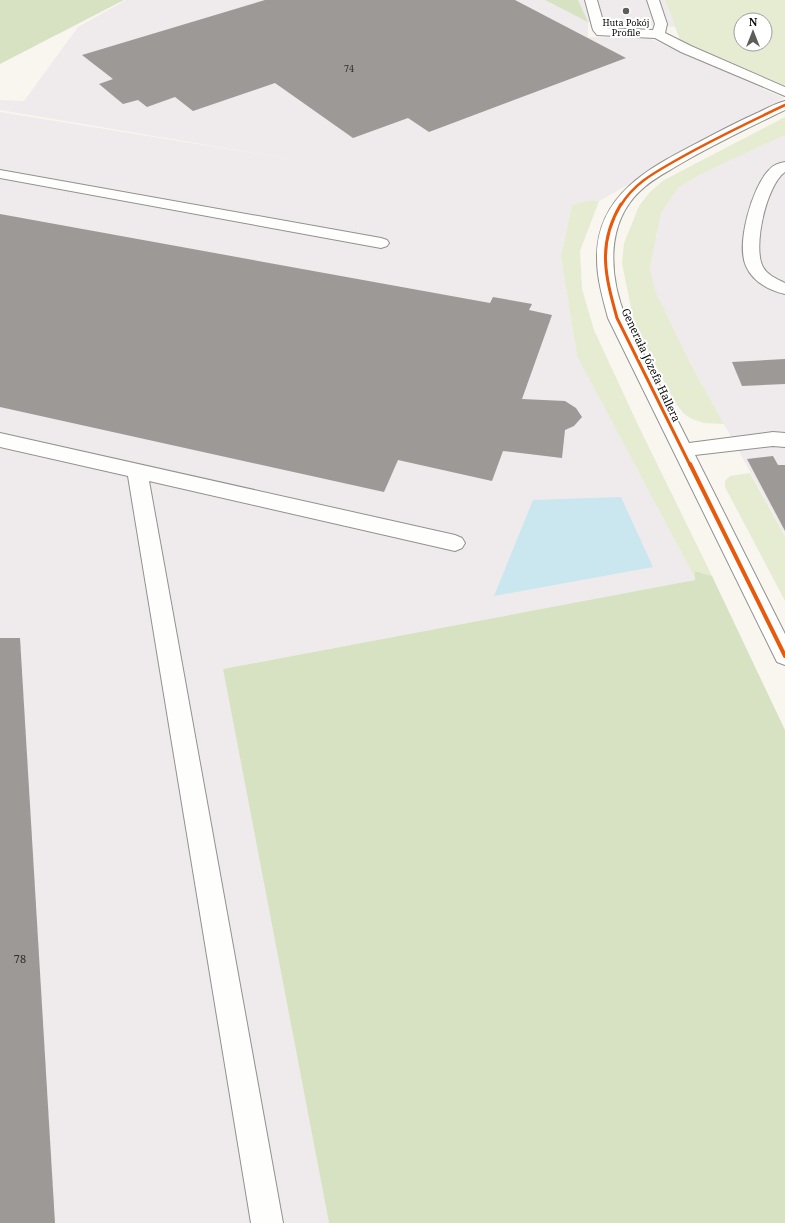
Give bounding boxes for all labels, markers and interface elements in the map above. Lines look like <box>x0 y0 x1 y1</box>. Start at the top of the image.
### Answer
marker: Huta Pokój Profile <box>621 6 631 16</box>
north arrow <box>733 12 773 52</box>
text: N <box>749 14 758 29</box>
place label: Huta Pokój Profile <box>602 16 650 39</box>
house number: 74 <box>344 62 354 75</box>
street label: Generała Józefa Hallera <box>618 305 684 424</box>
house number: 78 <box>14 951 26 966</box>

